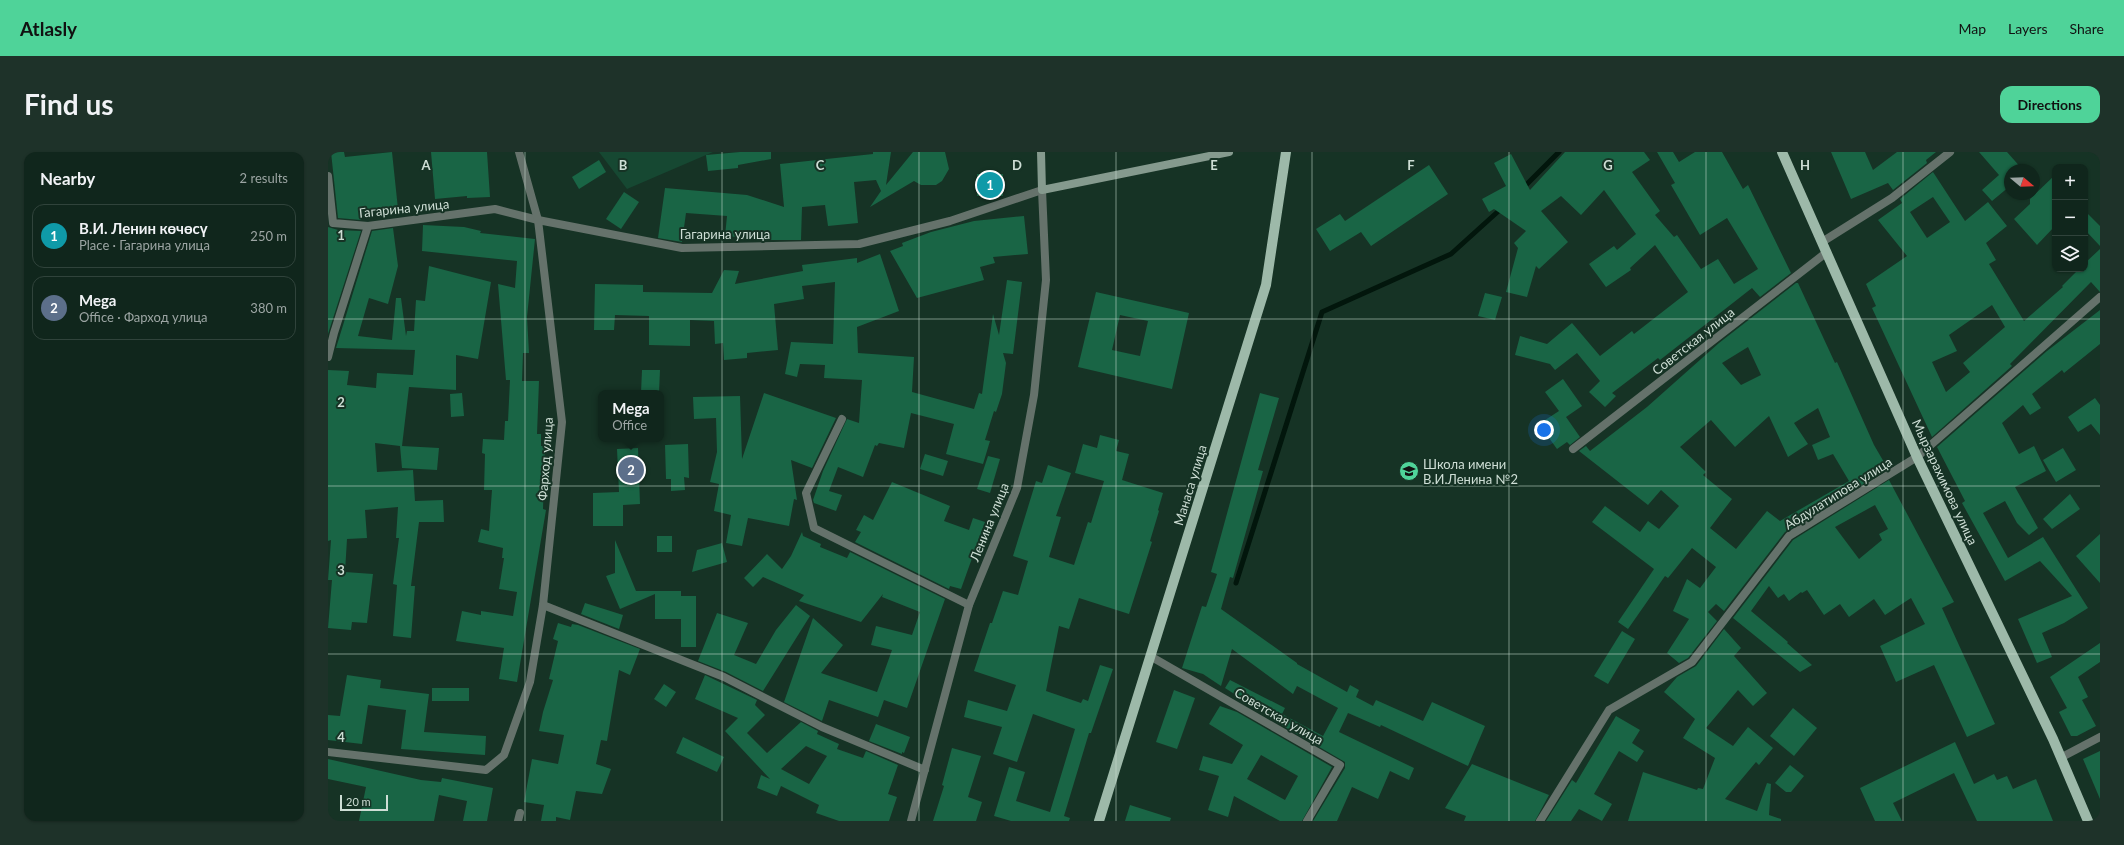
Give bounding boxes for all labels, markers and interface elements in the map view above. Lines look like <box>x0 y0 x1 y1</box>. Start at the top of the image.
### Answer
text: Atlasly <box>20 17 77 40</box>
text: Map <box>1958 20 1986 37</box>
text: Layers <box>2008 20 2048 37</box>
text: Share <box>2070 20 2104 37</box>
button: Directions <box>2000 86 2100 123</box>
text: Find us <box>24 87 114 121</box>
text: A <box>420 157 431 173</box>
text: B <box>619 157 628 173</box>
text: C <box>816 157 825 173</box>
text: D <box>1012 157 1022 173</box>
text: E <box>1210 157 1218 173</box>
text: F <box>1407 157 1415 173</box>
text: G <box>1603 157 1613 173</box>
text: H <box>1800 157 1810 173</box>
north arrow <box>2004 164 2040 200</box>
map controls <box>2052 164 2088 272</box>
button: + <box>2052 164 2088 200</box>
text: Nearby <box>40 168 95 189</box>
text: 2 results <box>240 170 288 186</box>
pin: 1 <box>977 170 1003 200</box>
street label: Гагарина улица <box>358 195 450 221</box>
button: − <box>2052 200 2088 236</box>
text: В.И. Ленин көчөсү <box>79 219 208 237</box>
street label: Гагарина улица <box>680 226 770 242</box>
text: 1 <box>337 227 345 243</box>
text: 1 <box>50 228 58 244</box>
text: 250 m <box>250 228 287 244</box>
button: layers <box>2052 236 2088 272</box>
text: Place · Гагарина улица <box>79 237 210 253</box>
text: Mega <box>79 291 117 309</box>
text: 2 <box>50 300 58 316</box>
text: 380 m <box>250 300 287 316</box>
street label: Советская улица <box>1649 304 1737 378</box>
text: Office · Фарход улица <box>79 309 208 325</box>
popup <box>598 390 664 442</box>
text: 2 <box>337 394 345 410</box>
text: Mega <box>612 399 650 417</box>
street label: Фарход улица <box>534 417 556 501</box>
text: Office <box>612 417 647 433</box>
street label: Мырзарахимова улица <box>1909 417 1981 547</box>
your location <box>1534 420 1554 440</box>
street label: Манаса улица <box>1170 443 1210 527</box>
street label: Абдулатипова улица <box>1781 453 1895 533</box>
pin: 2 <box>618 455 644 485</box>
place label: Школа имени В.И.Ленина №2 <box>1423 456 1518 487</box>
school or university icon: Школа имени В.И.Ленина №2 <box>1398 460 1420 482</box>
street label: Ленина улица <box>966 480 1012 565</box>
text: 3 <box>337 562 345 578</box>
street label: Советская улица <box>1232 684 1326 748</box>
text: 4 <box>337 729 345 745</box>
scale bar <box>340 793 388 812</box>
text: 20 m <box>346 795 371 808</box>

